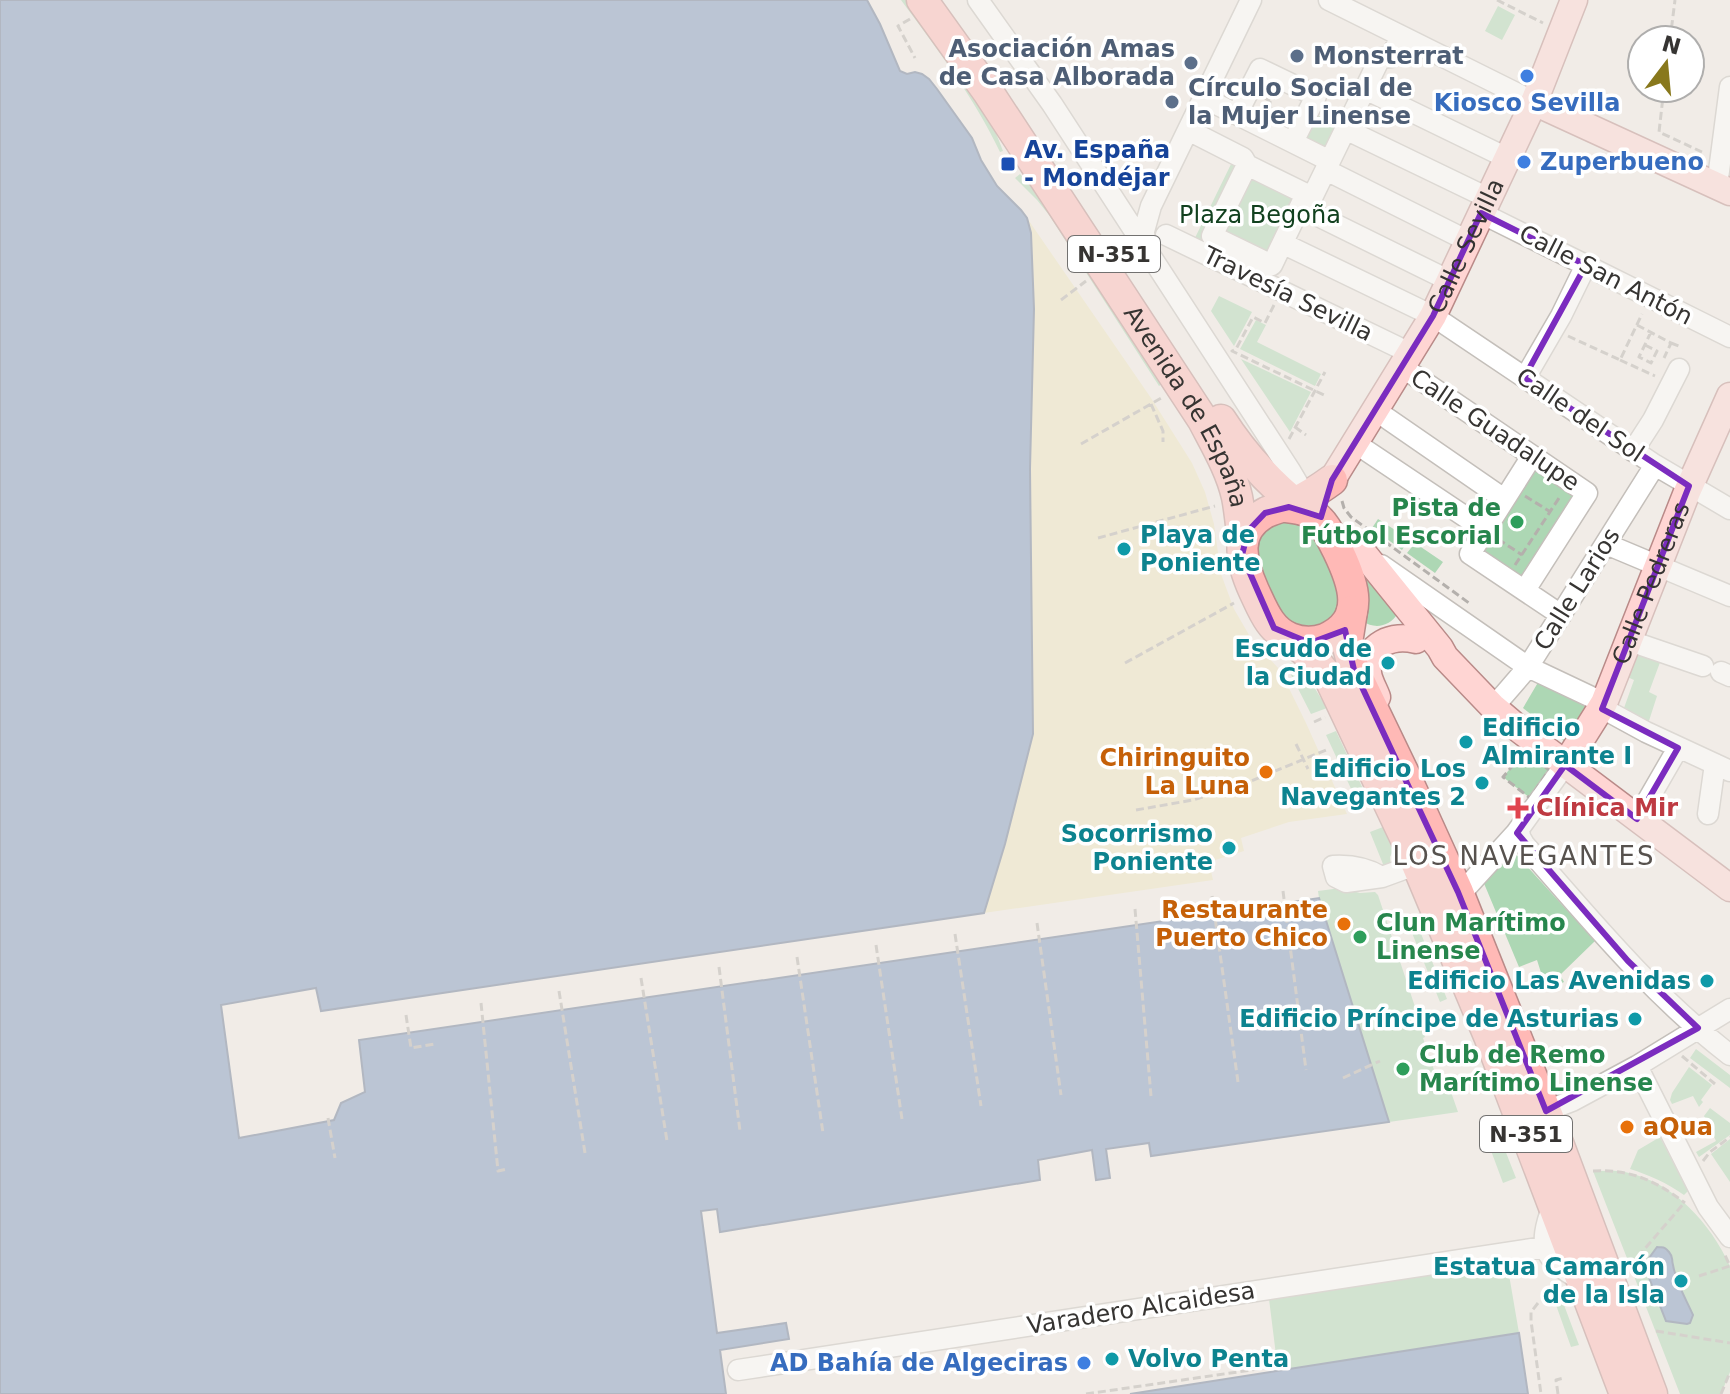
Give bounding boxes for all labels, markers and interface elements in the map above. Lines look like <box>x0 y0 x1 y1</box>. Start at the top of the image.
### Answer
north arrow <box>1626 24 1706 104</box>
text: N <box>1659 31 1684 60</box>
place label: Asociación Amas de Casa Alborada <box>939 35 1175 91</box>
place label: Monsterrat <box>1313 42 1464 70</box>
marker: Monsterrat <box>1288 47 1306 65</box>
marker: Asociación Amas de Casa Alborada <box>1182 54 1200 72</box>
marker: Kiosco Sevilla <box>1518 67 1536 85</box>
place label: Círculo Social de la Mujer Linense <box>1188 74 1413 130</box>
place label: Kiosco Sevilla <box>1434 89 1620 117</box>
marker: Círculo Social de la Mujer Linense <box>1163 93 1181 111</box>
place label: Av. España - Mondéjar <box>1024 136 1170 192</box>
place label: Zuperbueno <box>1540 148 1704 176</box>
marker: Zuperbueno <box>1515 153 1533 171</box>
marker: Av. España - Mondéjar <box>999 155 1017 173</box>
street label: Calle Sevilla <box>1422 174 1510 318</box>
park label: Plaza Begoña <box>1179 201 1341 229</box>
street label: Calle San Antón <box>1515 219 1697 331</box>
road number: N-351 <box>1068 236 1160 272</box>
street label: Travesía Sevilla <box>1198 240 1377 347</box>
street label: Avenida de España <box>1118 300 1253 510</box>
street label: Calle del Sol <box>1511 362 1649 468</box>
street label: Calle Guadalupe <box>1405 363 1585 497</box>
place label: Pista de Fútbol Escorial <box>1301 494 1501 550</box>
street label: Calle Pedreras <box>1607 498 1696 668</box>
marker: Pista de Fútbol Escorial <box>1508 513 1526 531</box>
place label: Playa de Poniente <box>1140 521 1261 577</box>
street label: Calle Larios <box>1528 523 1626 655</box>
marker: Playa de Poniente <box>1115 540 1133 558</box>
place label: Escudo de la Ciudad <box>1235 635 1372 691</box>
marker: Escudo de la Ciudad <box>1379 654 1397 672</box>
place label: Edificio Almirante I <box>1482 714 1632 770</box>
marker: Edificio Almirante I <box>1457 733 1475 751</box>
place label: Chiringuito La Luna <box>1099 744 1250 800</box>
place label: Edificio Los Navegantes 2 <box>1280 755 1466 811</box>
marker: Chiringuito La Luna <box>1257 763 1275 781</box>
marker: Edificio Los Navegantes 2 <box>1473 774 1491 792</box>
place label: Clínica Mir <box>1536 794 1678 822</box>
marker: Clínica Mir <box>1507 797 1529 819</box>
place label: Socorrismo Poniente <box>1061 820 1213 876</box>
marker: Socorrismo Poniente <box>1220 839 1238 857</box>
district label: LOS NAVEGANTES <box>1393 841 1655 871</box>
place label: Restaurante Puerto Chico <box>1155 896 1328 952</box>
place label: Clun Marítimo Linense <box>1376 909 1566 965</box>
marker: Restaurante Puerto Chico <box>1335 915 1353 933</box>
marker: Clun Marítimo Linense <box>1351 928 1369 946</box>
place label: Edificio Las Avenidas <box>1407 967 1691 995</box>
marker: Edificio Las Avenidas <box>1698 972 1716 990</box>
place label: Edificio Príncipe de Asturias <box>1239 1005 1619 1033</box>
marker: Edificio Príncipe de Asturias <box>1626 1010 1644 1028</box>
place label: Club de Remo Marítimo Linense <box>1419 1041 1653 1097</box>
marker: Club de Remo Marítimo Linense <box>1394 1060 1412 1078</box>
place label: aQua <box>1643 1113 1713 1141</box>
road number: N-351 <box>1480 1116 1572 1152</box>
marker: aQua <box>1618 1118 1636 1136</box>
place label: Estatua Camarón de la Isla <box>1433 1253 1665 1309</box>
marker: Estatua Camarón de la Isla <box>1672 1272 1690 1290</box>
street label: Varadero Alcaidesa <box>1025 1276 1257 1340</box>
place label: Volvo Penta <box>1128 1345 1289 1373</box>
place label: AD Bahía de Algeciras <box>770 1349 1068 1377</box>
marker: Volvo Penta <box>1103 1350 1121 1368</box>
marker: AD Bahía de Algeciras <box>1075 1354 1093 1372</box>

